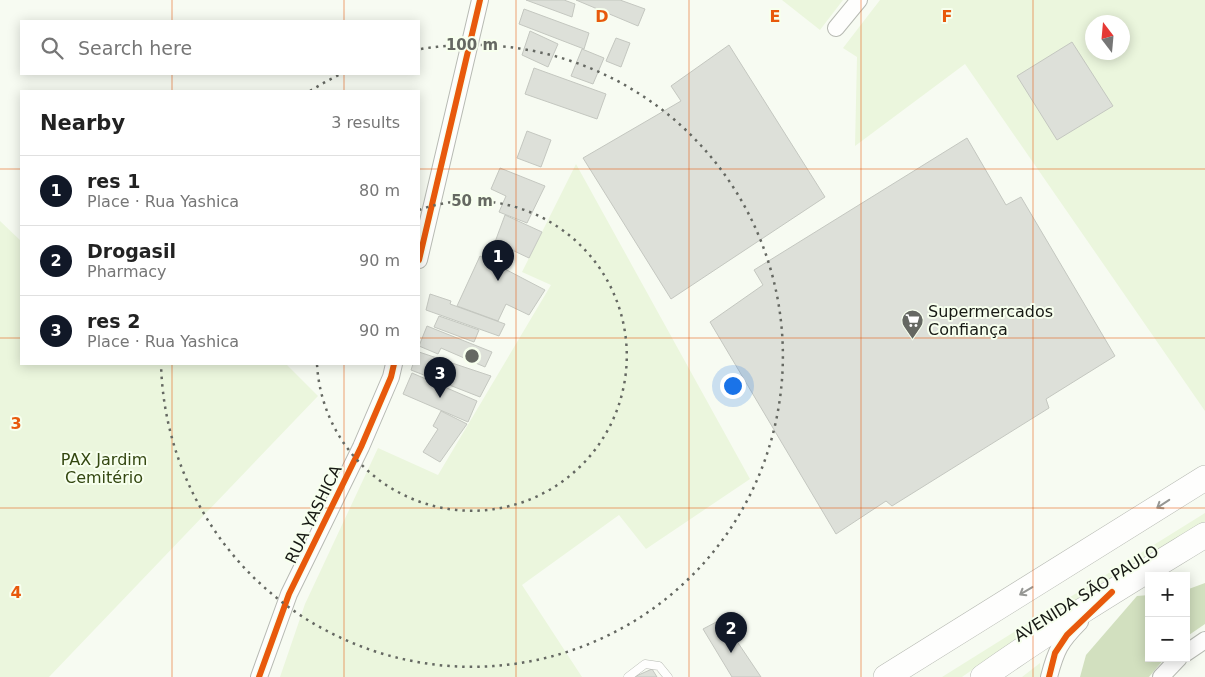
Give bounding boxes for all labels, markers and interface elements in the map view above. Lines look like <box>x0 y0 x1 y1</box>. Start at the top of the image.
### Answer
text: D <box>595 7 609 26</box>
text: E <box>770 7 780 26</box>
text: F <box>942 7 952 26</box>
north arrow <box>1085 15 1130 60</box>
search box <box>20 20 420 75</box>
icon: search <box>38 34 66 62</box>
text: 100 m <box>446 36 498 54</box>
text: Search here <box>78 37 192 59</box>
text: Nearby <box>40 111 125 135</box>
text: 3 results <box>331 113 400 132</box>
text: res 1 <box>87 170 140 192</box>
text: 1 <box>50 181 62 200</box>
text: 80 m <box>359 181 400 200</box>
text: Place · Rua Yashica <box>87 192 239 211</box>
text: 50 m <box>451 192 493 210</box>
text: Drogasil <box>87 240 176 262</box>
pin: 1 <box>482 240 514 281</box>
text: 2 <box>50 251 62 270</box>
text: 90 m <box>359 251 400 270</box>
text: Pharmacy <box>87 262 167 281</box>
place label: Supermercados Confiança <box>928 302 1053 339</box>
supermarket icon: Supermercados Confiança <box>900 308 924 339</box>
text: res 2 <box>87 310 140 332</box>
text: 3 <box>50 321 62 340</box>
text: 90 m <box>359 321 400 340</box>
text: Place · Rua Yashica <box>87 332 239 351</box>
centre of rings <box>463 347 481 365</box>
pin: 3 <box>424 357 456 398</box>
your location <box>720 373 746 399</box>
text: 3 <box>10 414 22 433</box>
park label: PAX Jardim Cemitério <box>61 450 147 487</box>
street label: RUA YASHICA <box>281 462 346 567</box>
one-way arrow <box>1157 499 1171 509</box>
street label: AVENIDA SÃO PAULO <box>1011 541 1162 646</box>
map controls <box>1145 572 1190 662</box>
button: + <box>1145 572 1190 617</box>
text: 4 <box>10 583 22 602</box>
one-way arrow <box>1020 586 1034 596</box>
pin: 2 <box>715 612 747 653</box>
button: − <box>1145 617 1190 662</box>

